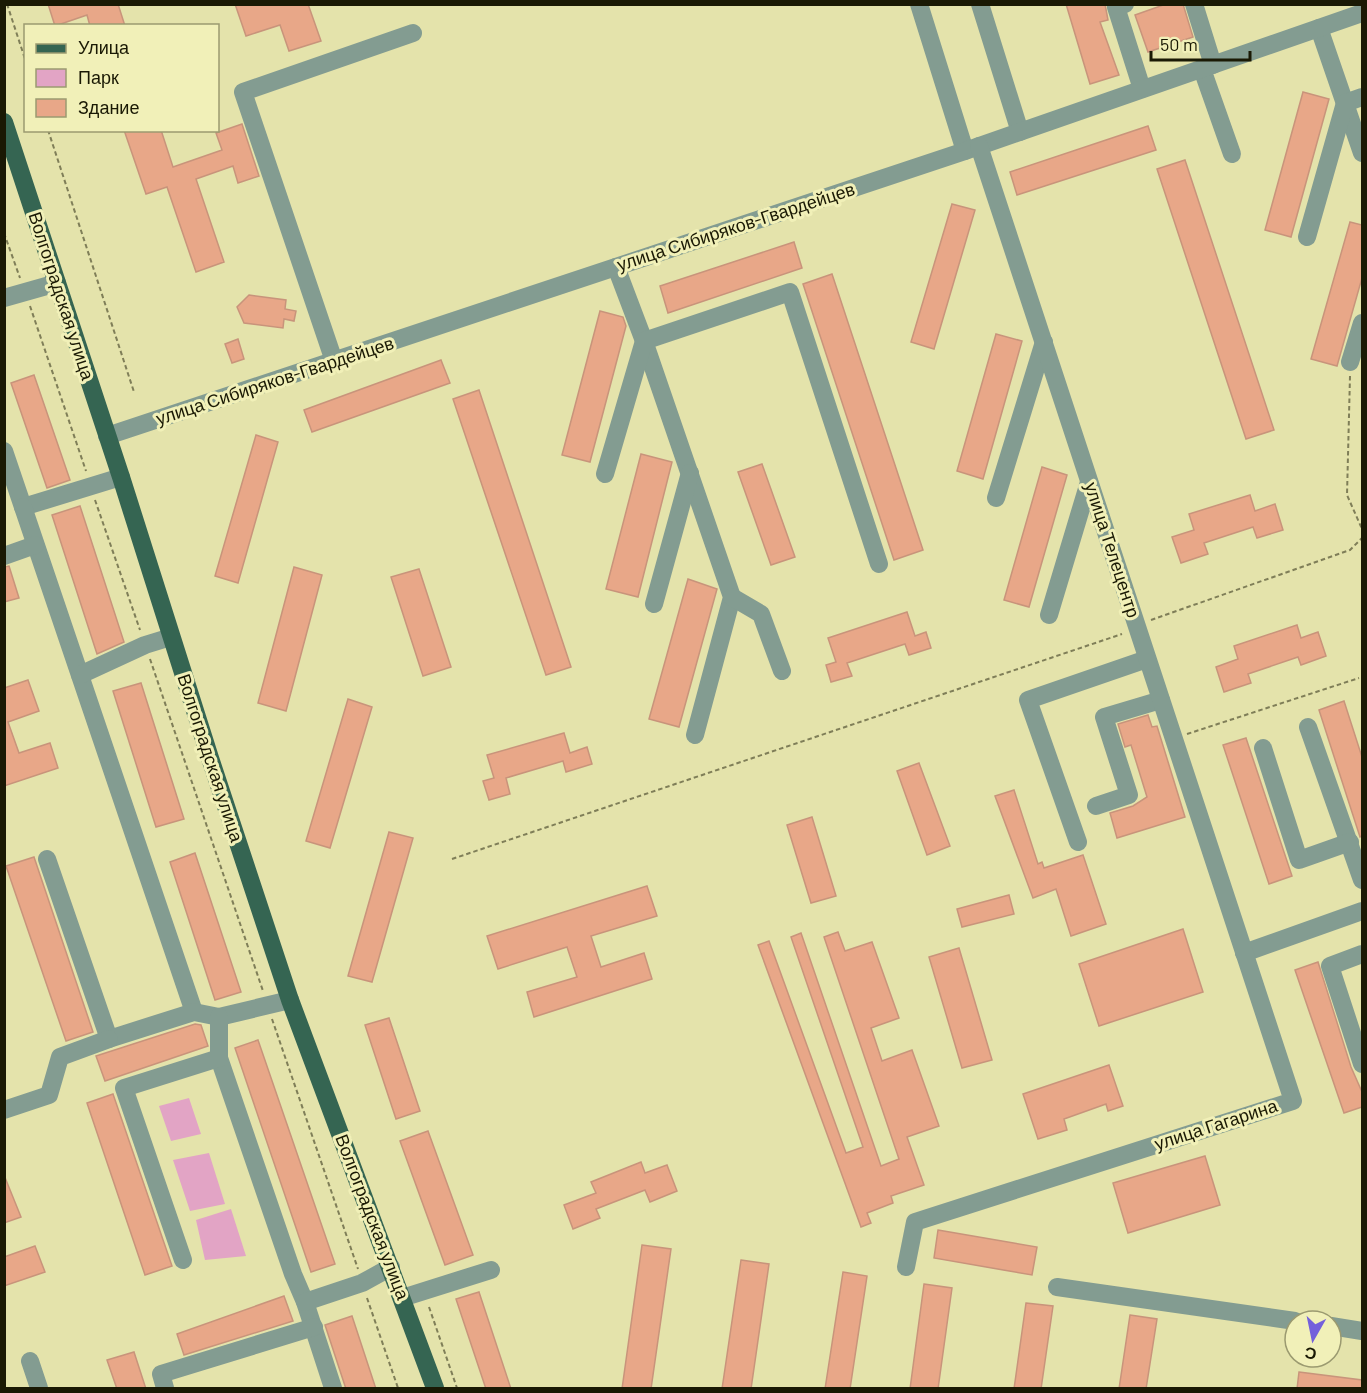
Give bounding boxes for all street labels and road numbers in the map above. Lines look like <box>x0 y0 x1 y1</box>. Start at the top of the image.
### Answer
street label: улица Сибиряков-Гвардейцев <box>614 177 857 275</box>
street label: Волгоградская улица <box>24 209 100 383</box>
street label: улица Сибиряков-Гвардейцев <box>153 331 396 429</box>
street label: улица Телецентр <box>1081 479 1145 620</box>
street label: Волгоградская улица <box>173 671 249 845</box>
street label: улица Гагарина <box>1151 1094 1281 1154</box>
street label: Волгоградская улица <box>331 1131 415 1303</box>

